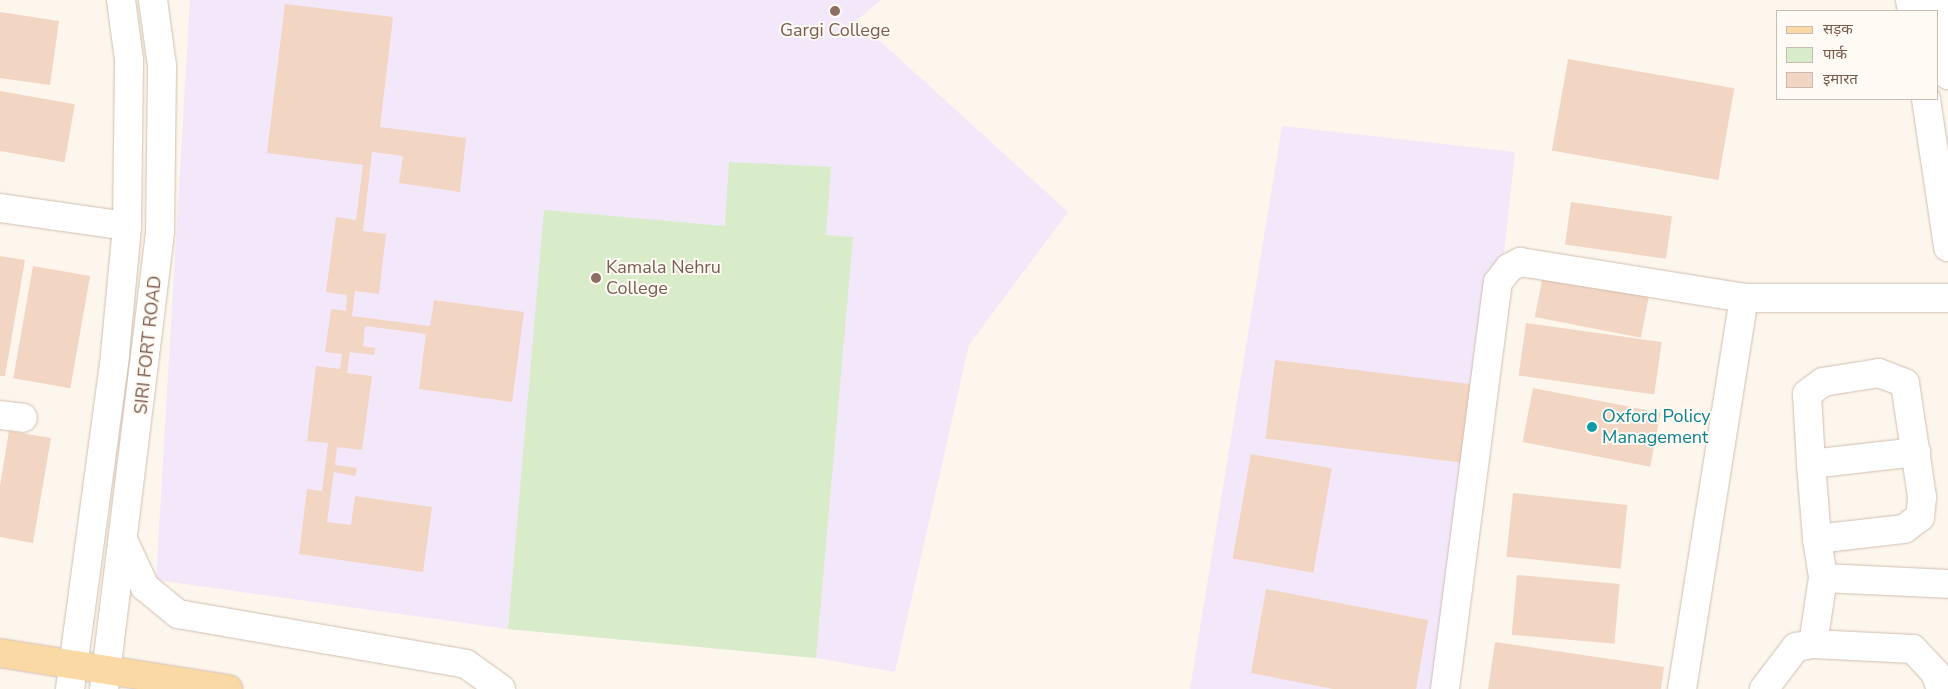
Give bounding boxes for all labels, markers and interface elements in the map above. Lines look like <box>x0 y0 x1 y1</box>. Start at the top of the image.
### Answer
marker: Gargi College <box>829 5 841 17</box>
legend <box>1776 10 1938 100</box>
place label: Gargi College <box>780 19 890 41</box>
text: सड़क <box>1823 19 1853 39</box>
text: पार्क <box>1823 44 1847 64</box>
text: इमारत <box>1823 69 1858 89</box>
place label: Kamala Nehru College <box>606 257 721 300</box>
marker: Kamala Nehru College <box>590 272 602 284</box>
street label: SIRI FORT ROAD <box>130 275 166 415</box>
place label: Oxford Policy Management <box>1602 406 1711 448</box>
marker: Oxford Policy Management <box>1586 421 1598 433</box>

